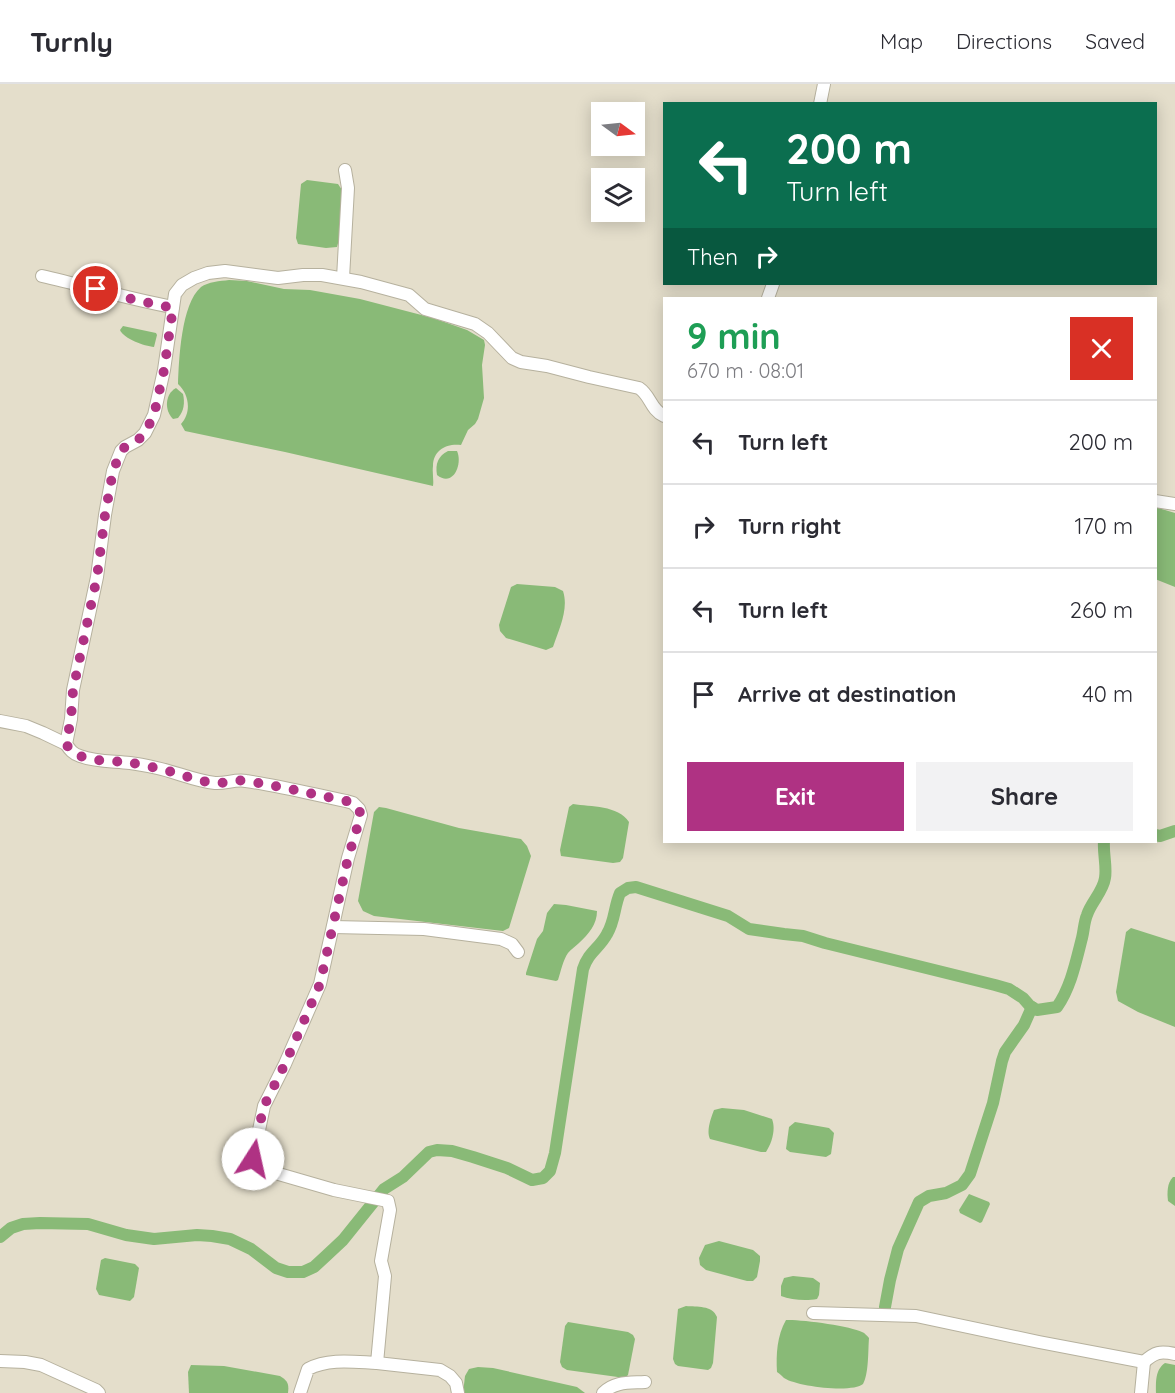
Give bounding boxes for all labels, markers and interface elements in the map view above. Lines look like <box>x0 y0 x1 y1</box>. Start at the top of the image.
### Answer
text: Turnly <box>30 24 113 59</box>
text: Map <box>880 28 923 54</box>
text: Directions <box>956 28 1052 54</box>
text: Saved <box>1085 28 1145 54</box>
north arrow <box>591 102 645 156</box>
map controls <box>591 102 645 222</box>
text: 200 m <box>786 122 912 175</box>
icon: left <box>687 126 765 204</box>
button: layers <box>591 168 645 222</box>
text: Turn left <box>786 174 888 208</box>
icon: right <box>750 240 783 273</box>
text: Then <box>687 243 738 271</box>
pin <box>70 263 121 314</box>
icon: arrive <box>79 272 112 305</box>
text: 9 min <box>687 313 781 358</box>
button: close <box>1070 317 1133 380</box>
text: 670 m · 08:01 <box>687 358 804 383</box>
icon: left <box>687 426 720 459</box>
text: Turn left <box>738 428 828 456</box>
text: 200 m <box>1069 428 1133 456</box>
icon: right <box>687 510 720 543</box>
text: Turn right <box>738 512 842 540</box>
text: 170 m <box>1074 512 1133 540</box>
icon: left <box>687 594 720 627</box>
text: Turn left <box>738 596 828 624</box>
text: 260 m <box>1070 596 1133 624</box>
icon: arrive <box>687 678 720 711</box>
text: Arrive at destination <box>738 680 956 708</box>
text: 40 m <box>1082 680 1133 708</box>
button: Exit <box>687 762 904 831</box>
button: Share <box>916 762 1133 831</box>
position arrow <box>221 1127 285 1191</box>

